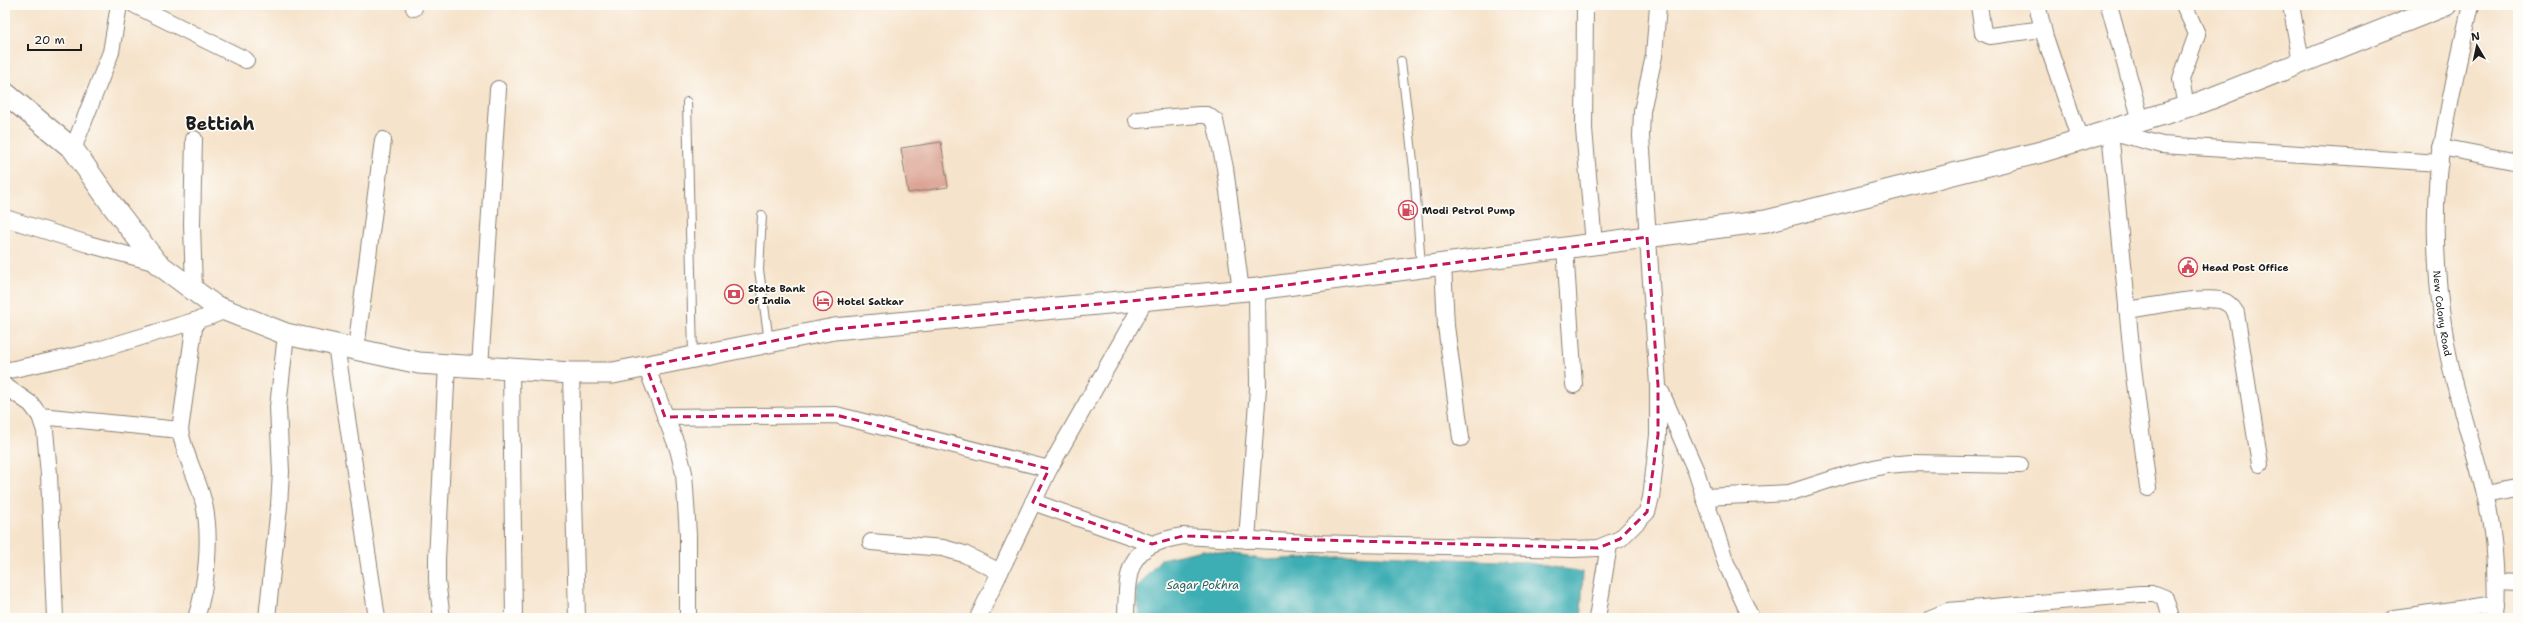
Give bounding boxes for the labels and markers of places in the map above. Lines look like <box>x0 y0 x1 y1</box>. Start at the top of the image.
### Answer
fuel station icon: Modi Petrol Pump <box>1397 199 1419 221</box>
place label: Modi Petrol Pump <box>1422 204 1515 217</box>
public building icon: Head Post Office <box>2177 256 2199 278</box>
place label: Head Post Office <box>2202 261 2288 274</box>
place label: State Bank of India <box>748 282 806 307</box>
bank icon: State Bank of India <box>723 283 745 305</box>
hotel icon: Hotel Satkar <box>812 290 834 312</box>
place label: Hotel Satkar <box>837 295 905 308</box>

